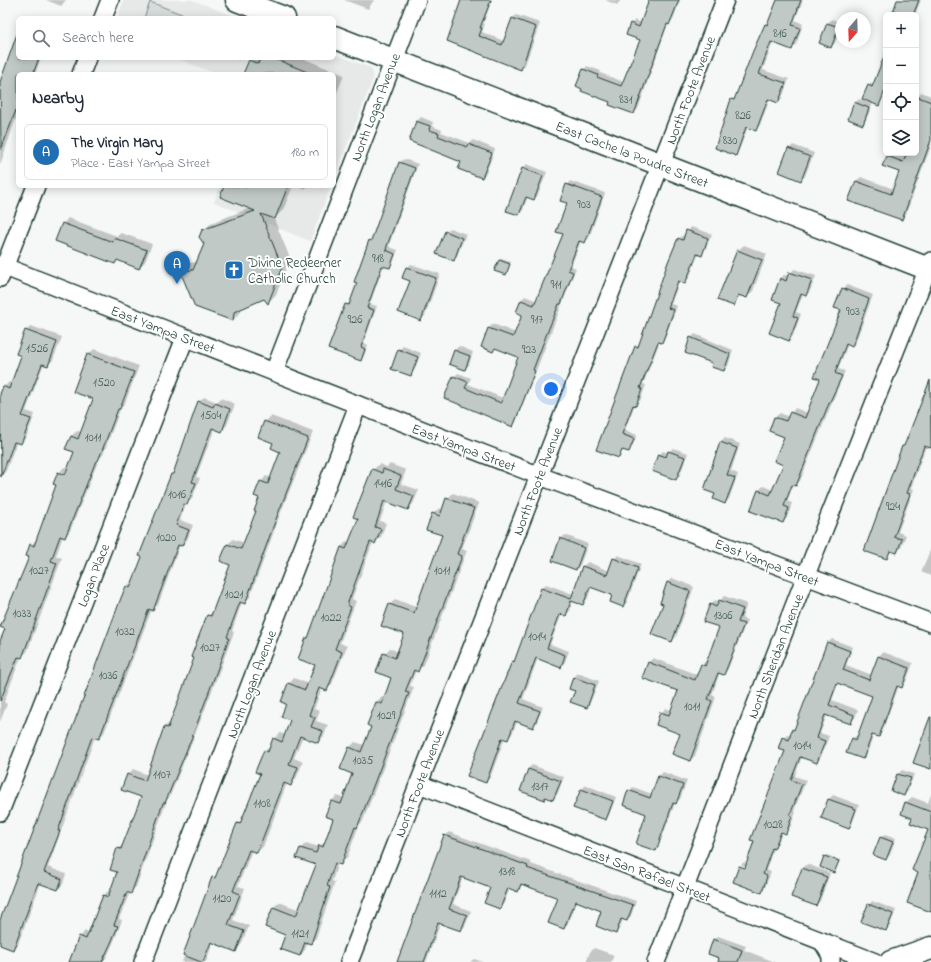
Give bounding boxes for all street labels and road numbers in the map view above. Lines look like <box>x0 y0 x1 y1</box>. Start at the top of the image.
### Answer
street label: North Foote Avenue <box>661 33 722 148</box>
street label: North Logan Avenue <box>346 50 408 165</box>
street label: East Cache la Poudre Street <box>552 116 711 194</box>
street label: East Yampa Street <box>107 301 218 360</box>
street label: East Yampa Street <box>408 419 519 478</box>
street label: North Foote Avenue <box>508 424 569 539</box>
street label: East Yampa Street <box>711 534 822 593</box>
street label: Logan Place <box>73 540 117 611</box>
street label: North Sheridan Avenue <box>743 590 810 722</box>
street label: North Logan Avenue <box>222 627 284 742</box>
street label: North Foote Avenue <box>390 726 451 841</box>
street label: East San Rafael Street <box>580 840 714 909</box>

